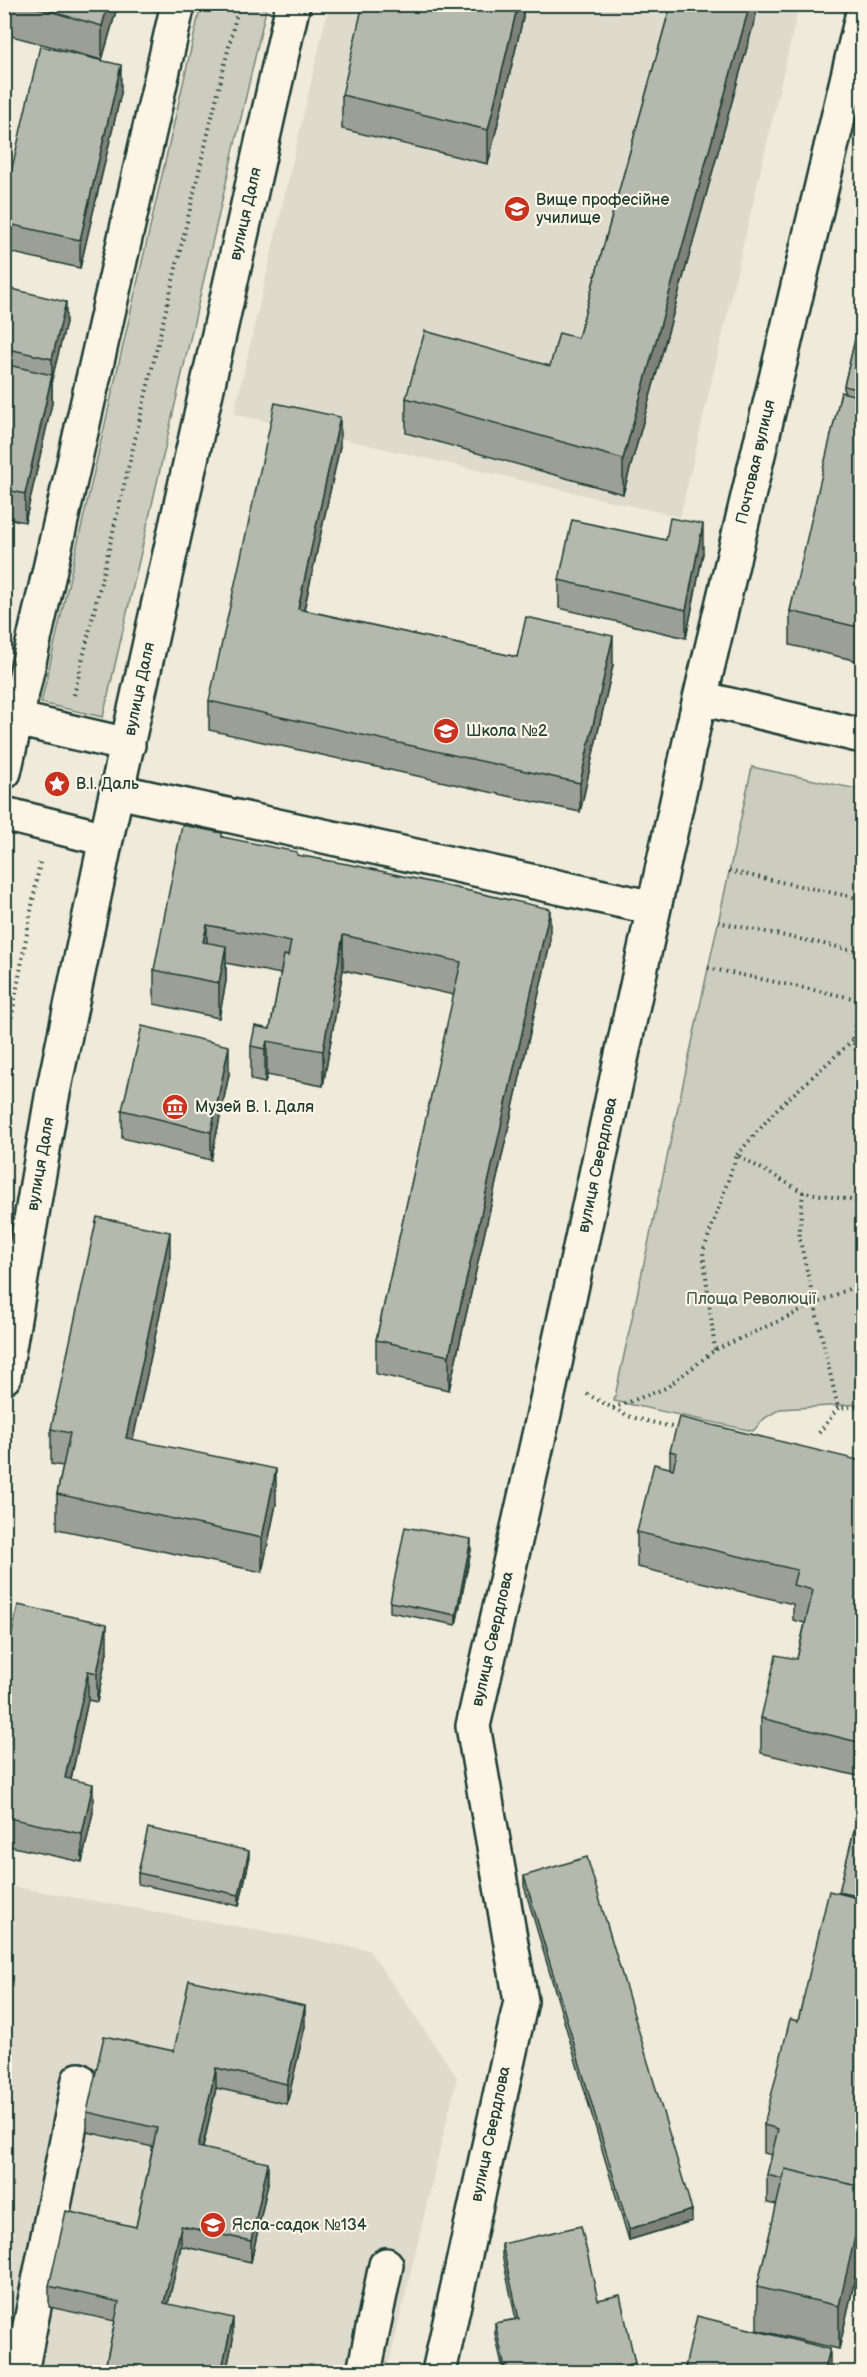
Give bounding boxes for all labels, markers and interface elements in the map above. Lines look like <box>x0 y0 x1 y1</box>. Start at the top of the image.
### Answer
street label: вулиця Даля <box>226 165 266 262</box>
place label: Вище професійне училище <box>536 191 669 228</box>
school or university icon: Вище професійне училище <box>502 194 532 224</box>
street label: Почтовая вулиця <box>732 398 780 526</box>
street label: вулиця Даля <box>121 640 159 738</box>
school or university icon: Школа №2 <box>431 716 461 746</box>
place label: Школа №2 <box>466 722 548 741</box>
place icon: В.І. Даль <box>42 769 72 799</box>
place label: В.І. Даль <box>76 775 139 794</box>
museum icon: Музей В. І. Даля <box>160 1092 190 1122</box>
street label: вулиця Свердлова <box>574 1095 622 1235</box>
place label: Музей В. І. Даля <box>195 1098 314 1117</box>
street label: вулиця Даля <box>23 1115 59 1212</box>
park label: Площа Революції <box>686 1290 817 1309</box>
street label: вулиця Свердлова <box>468 1569 518 1708</box>
street label: вулиця Свердлова <box>467 2064 515 2204</box>
school or university icon: Ясла-садок №134 <box>198 2210 228 2240</box>
place label: Ясла-садок №134 <box>232 2216 367 2235</box>

